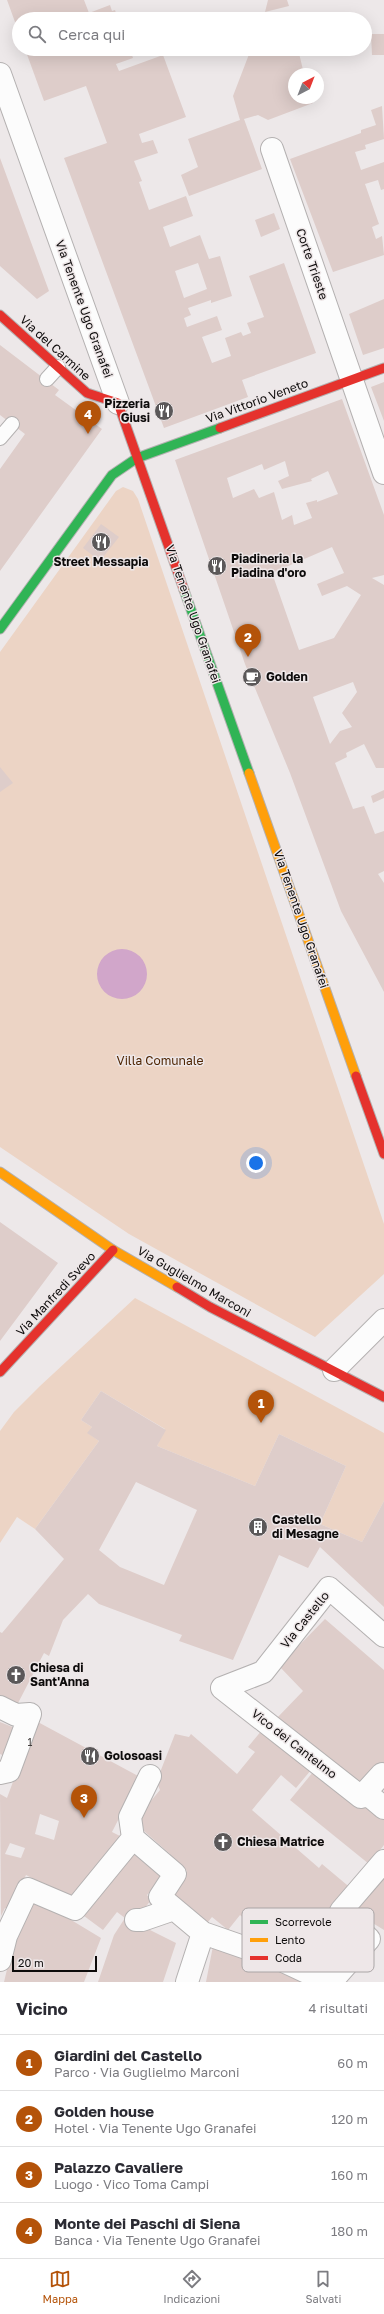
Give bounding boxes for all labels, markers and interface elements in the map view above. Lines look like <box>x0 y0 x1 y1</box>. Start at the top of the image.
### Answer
search box <box>12 12 372 56</box>
icon: search <box>26 23 48 45</box>
text: Cerca qui <box>58 25 125 43</box>
north arrow <box>288 68 324 104</box>
street label: Corte Trieste <box>293 226 332 301</box>
street label: Via Tenente Ugo Granafei <box>53 238 116 380</box>
street label: Via del Carmine <box>17 312 94 383</box>
street label: Via Vittorio Veneto <box>204 375 310 426</box>
place label: Pizzeria Giusi <box>104 396 150 425</box>
restaurant icon: Pizzeria Giusi <box>153 400 175 422</box>
pin: 4 <box>75 401 101 434</box>
restaurant icon: Street Messapia <box>90 531 112 553</box>
street label: Via Tenente Ugo Granafei <box>163 543 224 685</box>
place label: Piadineria la Piadina d'oro <box>231 551 306 580</box>
place label: Street Messapia <box>54 554 148 569</box>
restaurant icon: Piadineria la Piadina d'oro <box>206 555 228 577</box>
pin: 2 <box>235 624 261 657</box>
cafe icon: Golden <box>241 666 263 688</box>
place label: Golden <box>266 669 308 684</box>
street label: Via Tenente Ugo Granafei <box>271 848 332 990</box>
park label: Villa Comunale <box>117 1053 203 1068</box>
your location <box>246 1153 266 1173</box>
street label: Via Guglielmo Marconi <box>135 1243 254 1320</box>
street label: Via Manfredi Svevo <box>13 1249 98 1339</box>
pin: 1 <box>248 1390 274 1423</box>
place label: Castello di Mesagne <box>272 1512 339 1541</box>
building icon: Castello di Mesagne <box>247 1516 269 1538</box>
street label: Via Castello <box>277 1588 332 1651</box>
place label: Chiesa di Sant'Anna <box>30 1660 89 1689</box>
church icon: Chiesa di Sant'Anna <box>5 1664 27 1686</box>
street label: Vico dei Cantelmo <box>249 1706 340 1782</box>
house number: 1 <box>28 1736 33 1748</box>
restaurant icon: Golosoasi <box>79 1745 101 1767</box>
place label: Golosoasi <box>104 1748 162 1763</box>
pin: 3 <box>71 1785 97 1818</box>
church icon: Chiesa Matrice <box>212 1831 234 1853</box>
place label: Chiesa Matrice <box>237 1834 324 1849</box>
legend <box>242 1908 374 1972</box>
text: Scorrevole <box>275 1915 332 1928</box>
text: Lento <box>275 1933 306 1946</box>
text: Coda <box>275 1951 302 1964</box>
scale bar <box>12 1954 97 1973</box>
text: 20 m <box>18 1956 44 1969</box>
text: Vicino <box>16 1998 68 2019</box>
text: 4 risultati <box>309 2000 368 2016</box>
text: Giardini del Castello <box>54 2046 202 2064</box>
text: 1 <box>26 2055 32 2071</box>
text: 60 m <box>337 2055 368 2071</box>
text: Parco · Via Guglielmo Marconi <box>54 2064 240 2080</box>
text: Golden house <box>54 2102 154 2120</box>
text: 2 <box>25 2111 33 2127</box>
text: 120 m <box>331 2111 368 2127</box>
text: Hotel · Via Tenente Ugo Granafei <box>54 2120 257 2136</box>
text: Palazzo Cavaliere <box>54 2158 183 2176</box>
text: 3 <box>25 2167 33 2183</box>
text: 160 m <box>331 2167 368 2183</box>
text: Luogo · Vico Toma Campi <box>54 2176 209 2192</box>
text: Monte dei Paschi di Siena <box>54 2214 240 2232</box>
text: 4 <box>25 2223 33 2239</box>
text: 180 m <box>331 2223 368 2239</box>
text: Banca · Via Tenente Ugo Granafei <box>54 2232 260 2248</box>
tab: Mappa <box>43 2268 78 2305</box>
tab: Indicazioni <box>163 2268 220 2305</box>
tab: Salvati <box>306 2268 341 2305</box>

